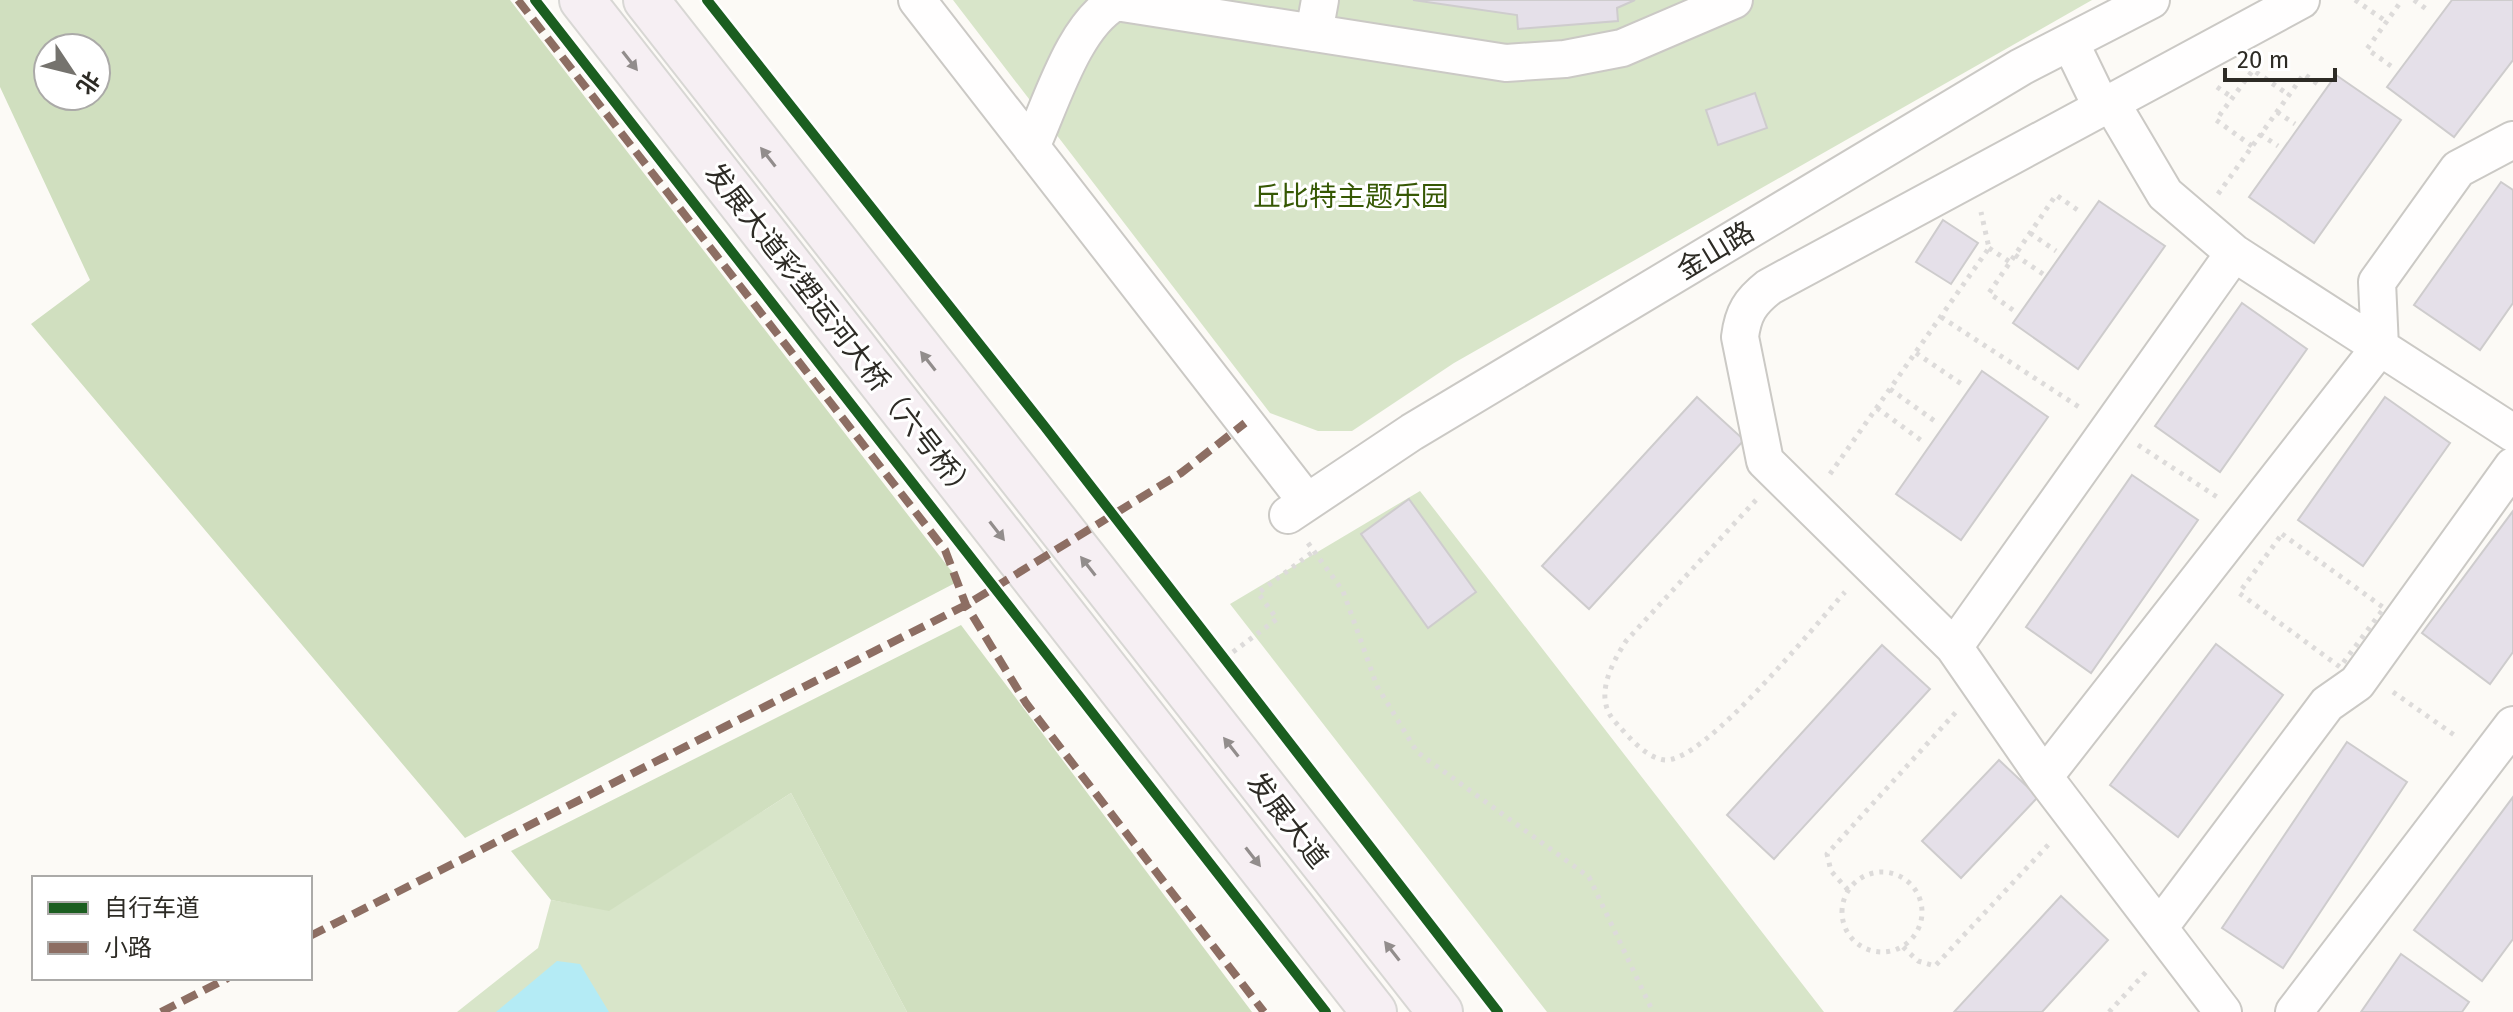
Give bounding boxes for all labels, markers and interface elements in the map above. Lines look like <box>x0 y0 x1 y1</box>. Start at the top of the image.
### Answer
north arrow <box>32 32 112 112</box>
scale bar <box>2225 32 2335 82</box>
text: 20 m <box>2237 46 2289 74</box>
one-way arrow <box>621 51 637 71</box>
text: 北 <box>71 66 105 100</box>
one-way arrow <box>760 146 777 167</box>
street label: 发展大道彩塑运河大桥（六号桥） <box>698 157 983 508</box>
park label: 丘比特主题乐园 <box>1253 180 1449 213</box>
street label: 金山路 <box>1671 215 1760 286</box>
one-way arrow <box>921 351 937 371</box>
one-way arrow <box>988 521 1005 541</box>
one-way arrow <box>1081 556 1097 576</box>
one-way arrow <box>1223 737 1239 757</box>
street label: 发展大道 <box>1240 766 1335 875</box>
one-way arrow <box>1244 847 1260 867</box>
legend <box>32 876 312 980</box>
text: 自行车道 <box>104 894 200 922</box>
text: 小路 <box>104 934 152 962</box>
one-way arrow <box>1384 941 1401 961</box>

